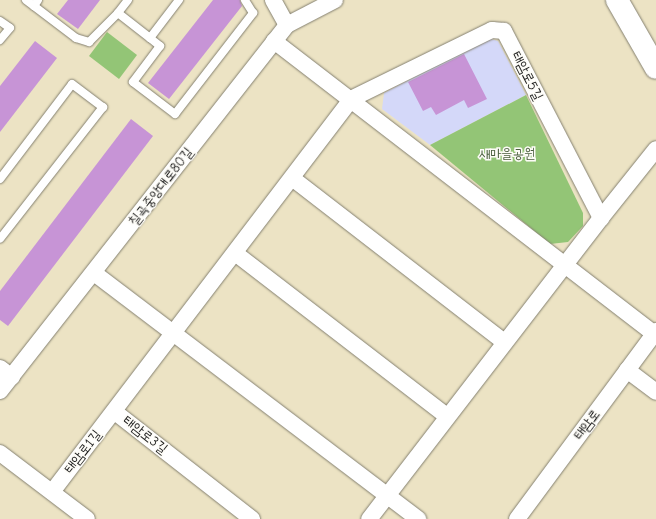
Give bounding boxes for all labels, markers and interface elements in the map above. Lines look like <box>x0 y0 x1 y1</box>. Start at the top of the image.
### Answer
street label: 태암로5길 <box>508 49 546 103</box>
street label: 칠곡중앙대로80길 <box>125 145 197 229</box>
park label: 새마을공원 <box>479 146 535 162</box>
street label: 태암로 <box>570 406 604 444</box>
street label: 태암로3길 <box>119 412 171 458</box>
street label: 태암로1길 <box>61 427 105 477</box>

